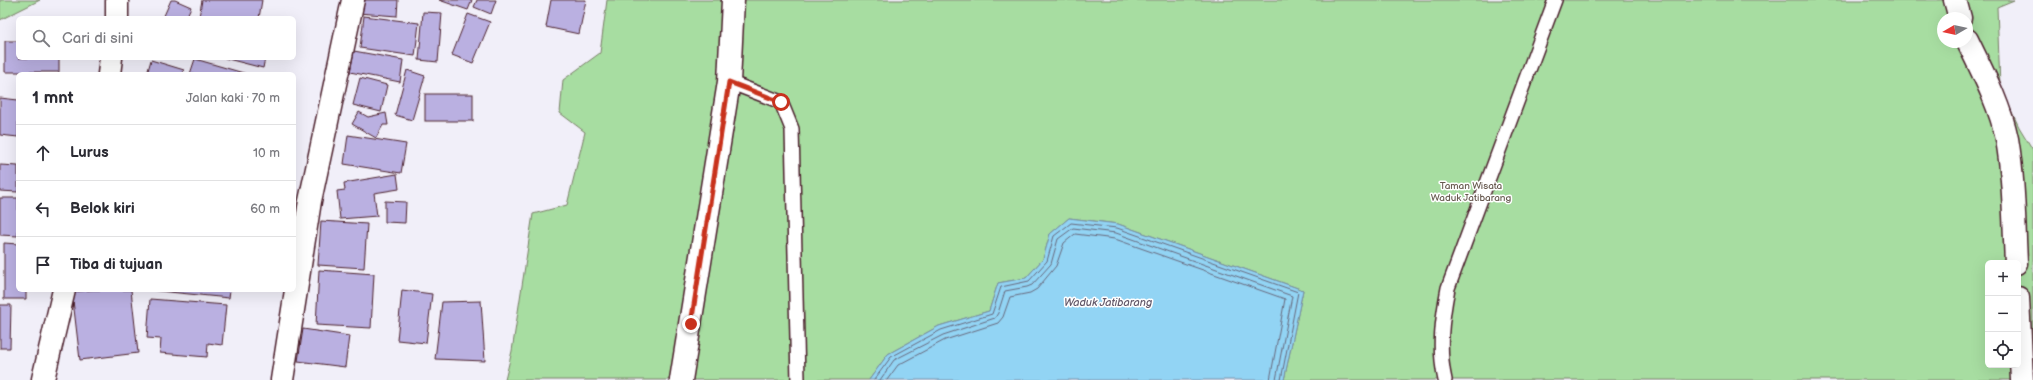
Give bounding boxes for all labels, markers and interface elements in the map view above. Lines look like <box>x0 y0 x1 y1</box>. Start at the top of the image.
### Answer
north arrow <box>1937 12 1973 48</box>
search box <box>16 16 296 60</box>
icon: search <box>30 27 52 49</box>
text: Cari di sini <box>62 29 133 48</box>
text: 1 mnt <box>32 88 73 108</box>
text: Jalan kaki · 70 m <box>186 90 280 106</box>
route start <box>772 93 790 111</box>
icon: ahead <box>32 142 54 164</box>
text: Lurus <box>70 143 109 162</box>
text: 10 m <box>253 145 280 161</box>
park label: Taman Wisata Waduk Jatibarang <box>1431 180 1511 204</box>
icon: left <box>32 198 54 220</box>
text: Belok kiri <box>70 199 135 218</box>
text: 60 m <box>250 201 280 217</box>
icon: arrive <box>32 254 54 276</box>
text: Tiba di tujuan <box>70 255 163 274</box>
map controls <box>1985 260 2021 368</box>
button: + <box>1985 260 2021 296</box>
water label: Waduk Jatibarang <box>1064 296 1152 309</box>
button: − <box>1985 296 2021 332</box>
route end <box>682 315 700 333</box>
button: locate <box>1985 332 2021 368</box>

